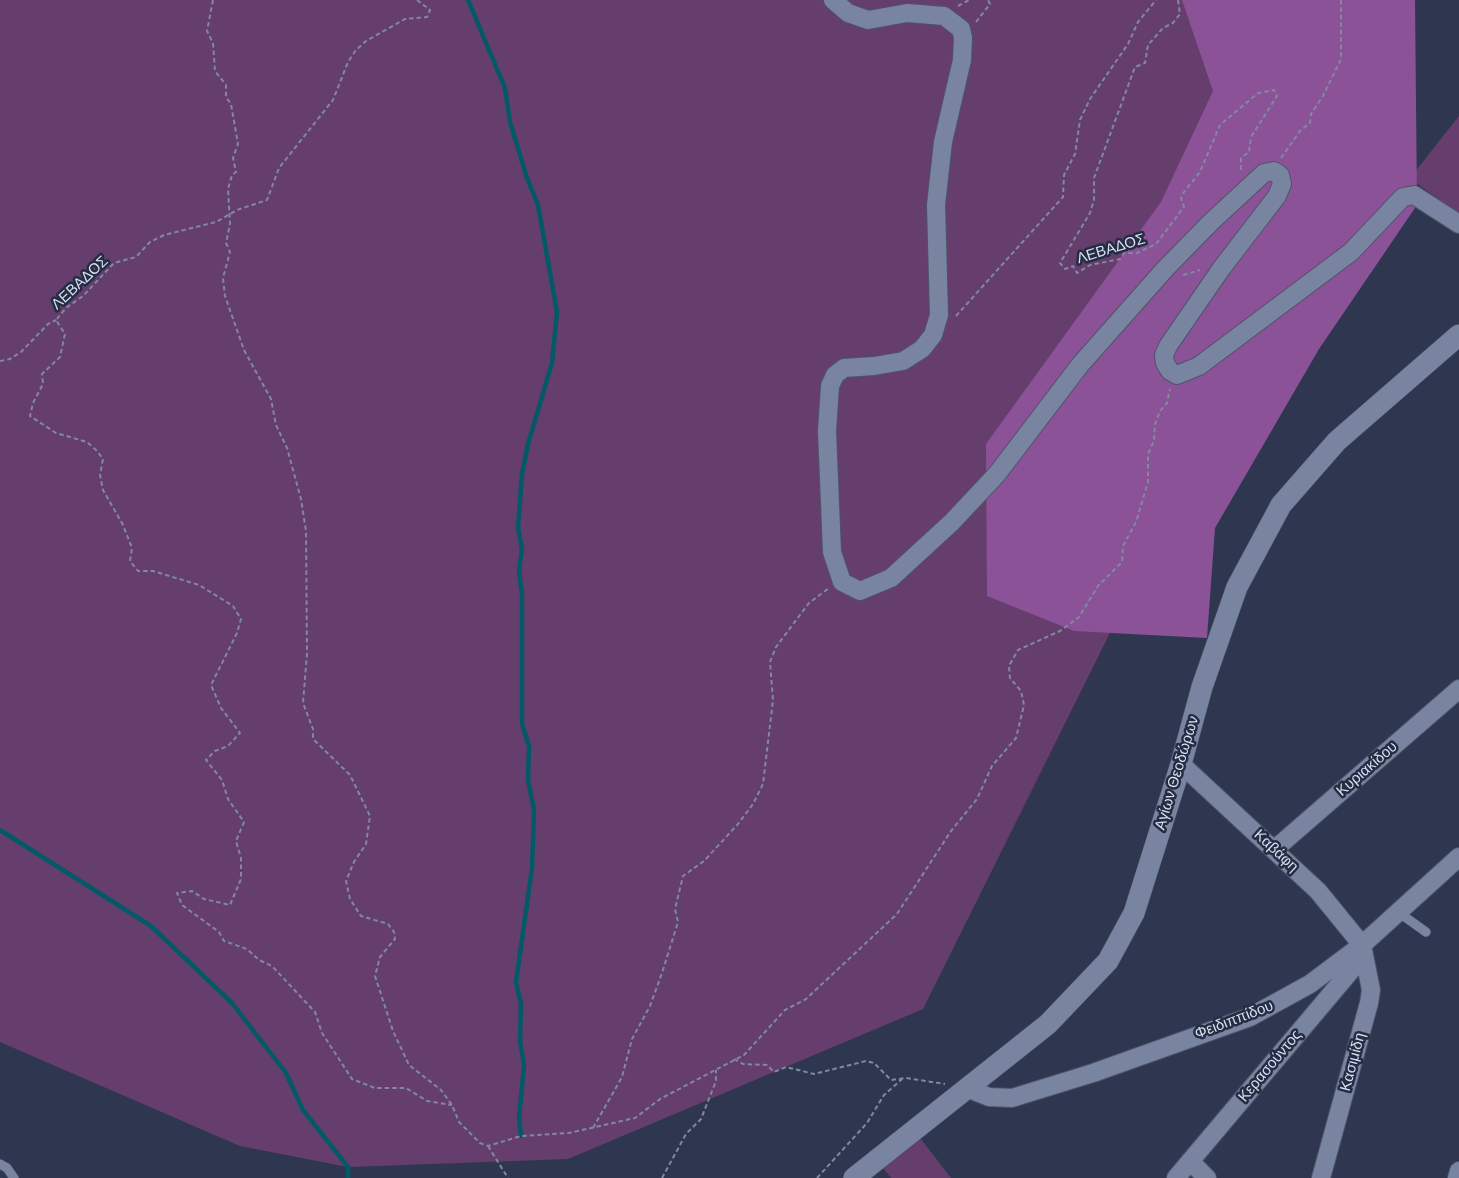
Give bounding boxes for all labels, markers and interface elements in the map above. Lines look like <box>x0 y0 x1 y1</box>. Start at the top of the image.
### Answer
street label: ΛΕΒΑΔΟΣ <box>1075 230 1147 268</box>
street label: ΛΕΒΑΔΟΣ <box>48 252 112 314</box>
street label: Αγίων Θεοδώρων <box>1151 714 1203 832</box>
street label: Κυριακίδου <box>1333 738 1401 800</box>
street label: Καβάφη <box>1250 826 1302 876</box>
street label: Φειδιππίδου <box>1192 997 1276 1043</box>
street label: Κερασούντος <box>1235 1026 1305 1106</box>
street label: Κασιμίδη <box>1337 1031 1369 1093</box>

